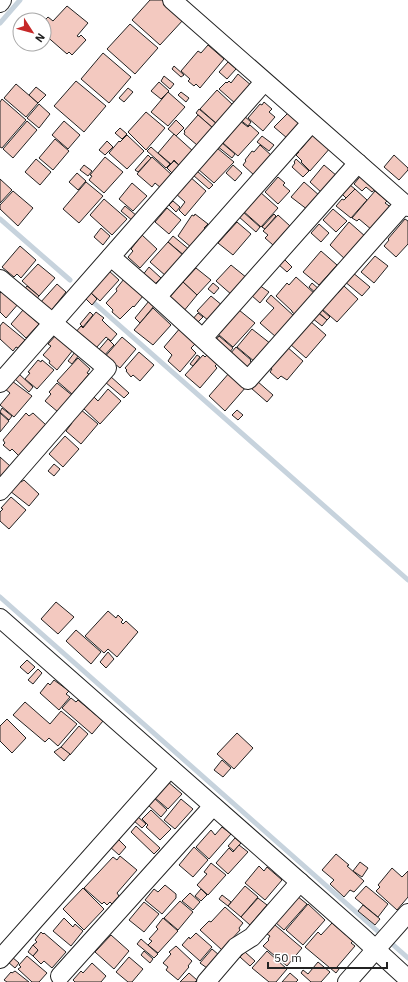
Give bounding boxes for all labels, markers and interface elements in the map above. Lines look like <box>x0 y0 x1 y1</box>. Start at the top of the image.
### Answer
north arrow <box>12 12 52 52</box>
text: N <box>32 31 48 45</box>
scale bar <box>268 944 387 970</box>
text: 50 m <box>274 950 302 965</box>

